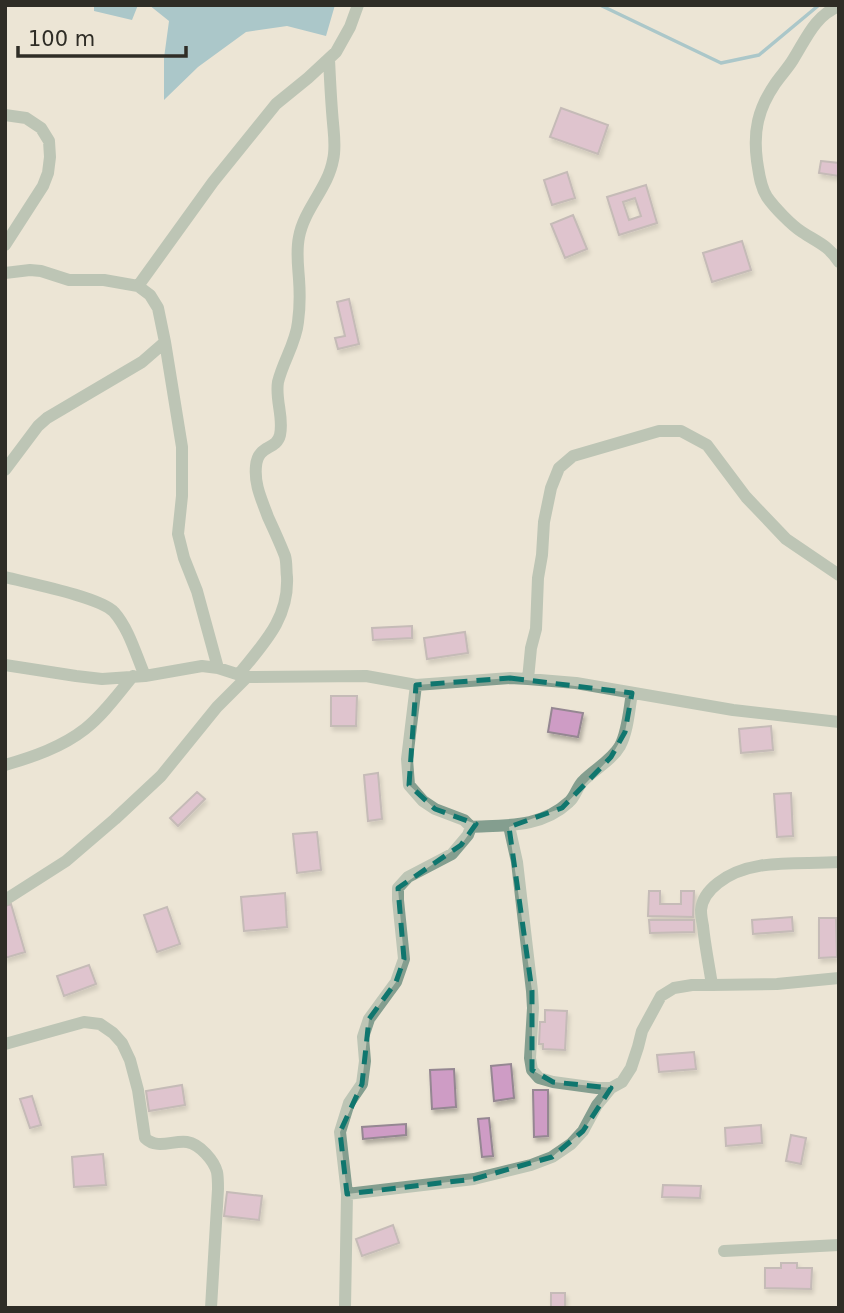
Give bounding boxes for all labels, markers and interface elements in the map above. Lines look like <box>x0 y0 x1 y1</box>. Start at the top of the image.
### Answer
scale bar <box>18 14 186 58</box>
text: 100 m <box>28 27 95 51</box>

